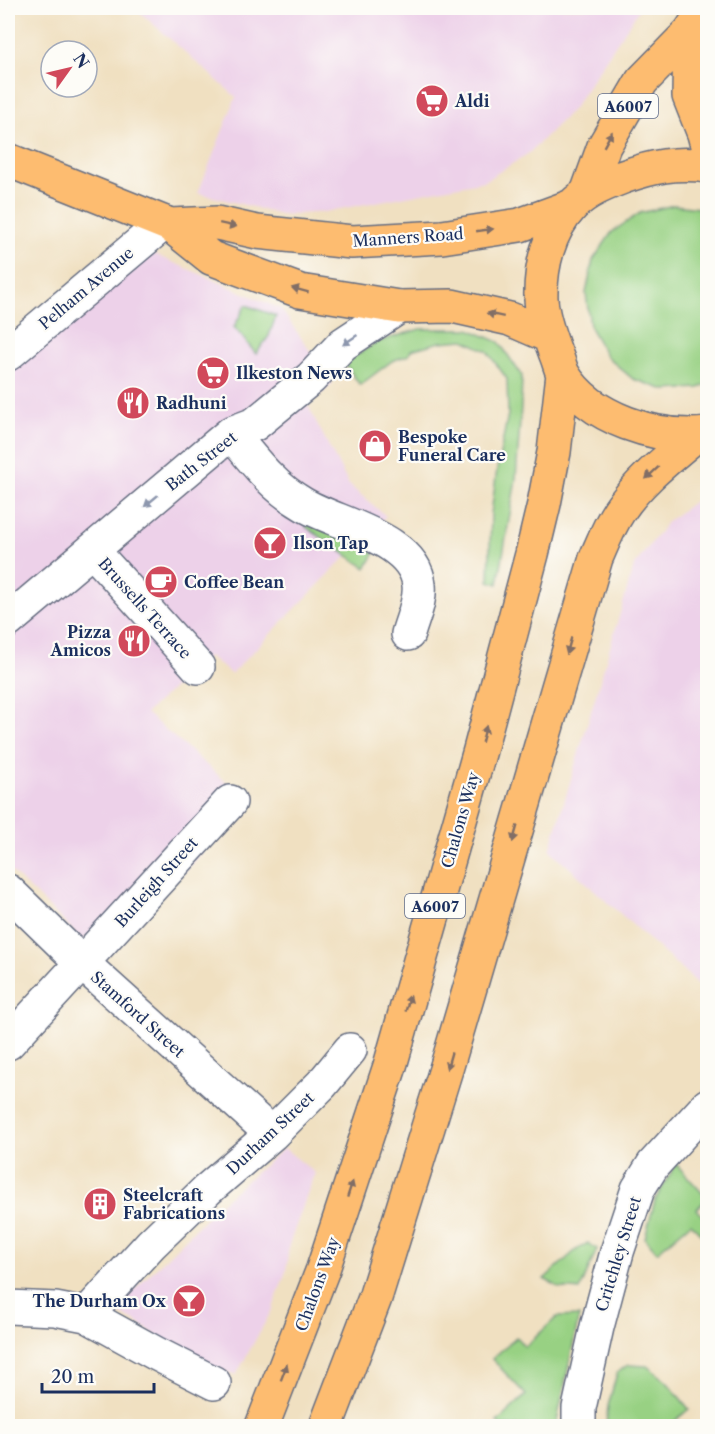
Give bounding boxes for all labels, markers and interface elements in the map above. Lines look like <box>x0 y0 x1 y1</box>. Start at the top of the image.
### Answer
north arrow <box>39 39 99 99</box>
text: N <box>69 49 94 72</box>
supermarket icon: Aldi <box>414 83 450 119</box>
place label: Aldi <box>454 91 490 111</box>
road number: A6007 <box>598 94 658 118</box>
one-way arrow <box>603 131 614 147</box>
one-way arrow <box>219 221 238 231</box>
street label: Manners Road <box>352 223 464 251</box>
one-way arrow <box>475 226 494 235</box>
street label: Pelham Avenue <box>34 242 138 333</box>
one-way arrow <box>291 285 309 294</box>
one-way arrow <box>486 310 504 320</box>
one-way arrow <box>342 334 359 345</box>
supermarket icon: Ilkeston News <box>195 355 231 391</box>
place label: Ilkeston News <box>236 363 352 383</box>
restaurant icon: Radhuni <box>115 385 151 421</box>
place label: Radhuni <box>156 393 227 413</box>
street label: Bath Street <box>161 427 241 495</box>
place label: Bespoke Funeral Care <box>398 427 506 465</box>
shop icon: Bespoke Funeral Care <box>357 428 393 464</box>
one-way arrow <box>646 466 660 480</box>
one-way arrow <box>143 494 159 507</box>
bar icon: Ilson Tap <box>252 525 288 561</box>
place label: Ilson Tap <box>293 533 369 553</box>
street label: Brussells Terrace <box>94 553 196 663</box>
cafe icon: Coffee Bean <box>143 564 179 600</box>
place label: Coffee Bean <box>184 572 284 592</box>
place label: Pizza Amicos <box>50 622 112 660</box>
restaurant icon: Pizza Amicos <box>116 623 152 659</box>
one-way arrow <box>564 637 573 655</box>
one-way arrow <box>480 725 489 743</box>
street label: Chalons Way <box>437 769 484 870</box>
one-way arrow <box>510 825 519 843</box>
street label: Burleigh Street <box>110 833 202 931</box>
road number: A6007 <box>405 894 465 918</box>
street label: Stamford Street <box>87 966 189 1062</box>
one-way arrow <box>404 994 413 1012</box>
one-way arrow <box>444 1052 453 1070</box>
street label: Durham Street <box>222 1087 318 1179</box>
one-way arrow <box>346 1180 355 1198</box>
place label: Steelcraft Fabrications <box>123 1185 225 1223</box>
building icon: Steelcraft Fabrications <box>82 1186 118 1222</box>
street label: Critchley Street <box>591 1194 645 1314</box>
street label: Chalons Way <box>291 1233 344 1334</box>
bar icon: The Durham Ox <box>171 1283 207 1319</box>
place label: The Durham Ox <box>33 1291 167 1311</box>
scale bar <box>42 1356 154 1394</box>
one-way arrow <box>279 1363 289 1381</box>
text: 20 m <box>51 1366 95 1388</box>

